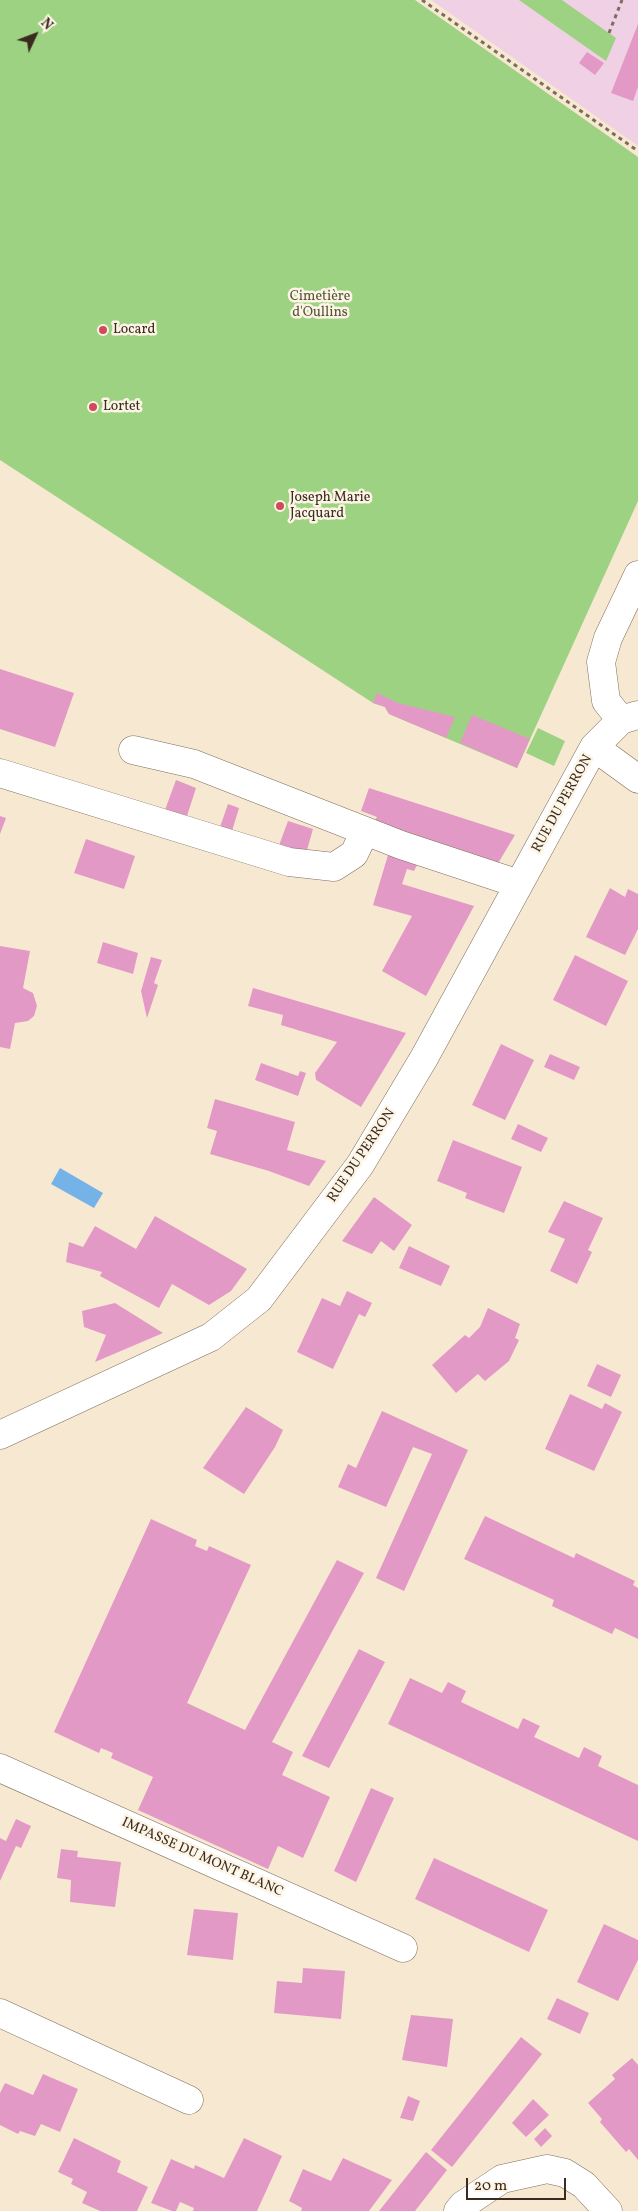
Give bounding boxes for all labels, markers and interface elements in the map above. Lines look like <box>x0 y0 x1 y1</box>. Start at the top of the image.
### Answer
north arrow <box>10 10 60 60</box>
text: N <box>36 14 57 35</box>
park label: Cimetière d'Oullins <box>290 289 350 322</box>
place label: Locard <box>113 322 155 338</box>
marker: Locard <box>97 324 109 336</box>
place label: Lortet <box>103 399 140 415</box>
marker: Lortet <box>87 401 99 413</box>
place label: Joseph Marie Jacquard <box>290 490 370 522</box>
marker: Joseph Marie Jacquard <box>274 500 286 512</box>
street label: RUE DU PERRON <box>529 752 597 856</box>
street label: RUE DU PERRON <box>325 1106 399 1206</box>
street label: IMPASSE DU MONT BLANC <box>119 1815 285 1901</box>
scale bar <box>468 2168 568 2200</box>
text: 20 m <box>474 2176 507 2197</box>

